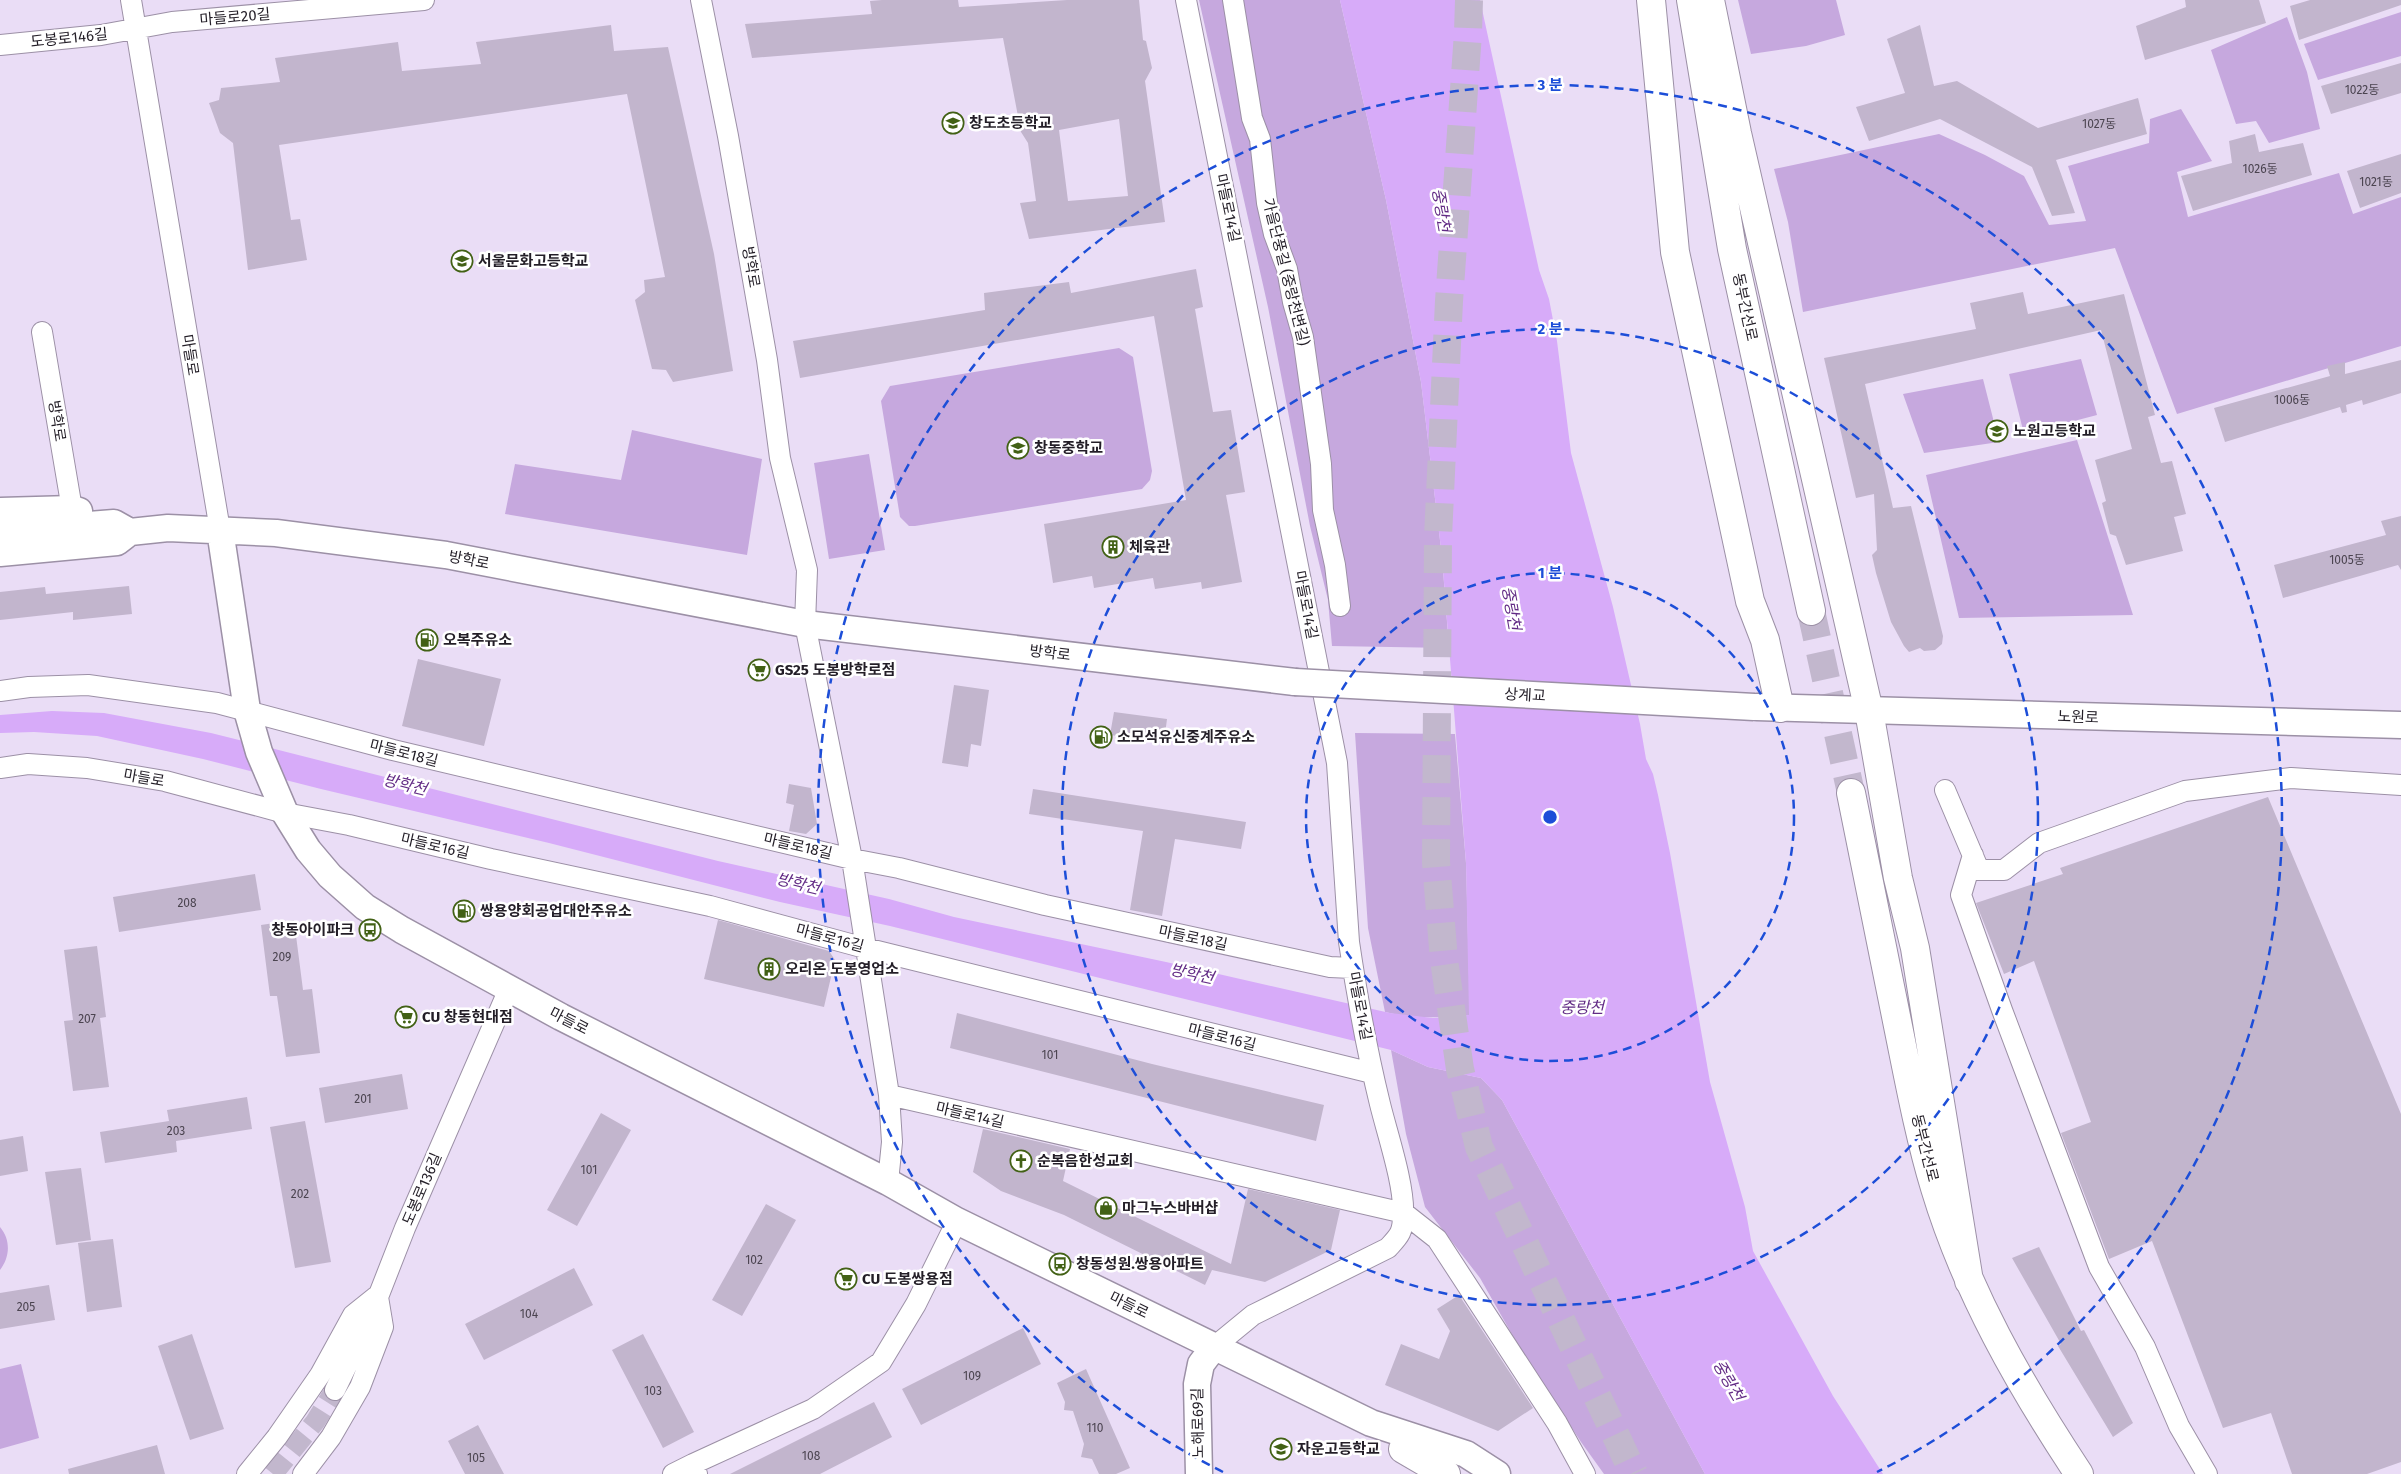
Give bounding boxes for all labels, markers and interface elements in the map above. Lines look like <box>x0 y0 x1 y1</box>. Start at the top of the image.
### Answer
street label: 마들로20길 <box>199 5 271 29</box>
street label: 도봉로146길 <box>29 25 109 51</box>
text: 3 분 <box>1536 76 1563 94</box>
house number: 1022동 <box>2345 83 2379 97</box>
school or university icon: 창도초등학교 <box>941 111 965 135</box>
place label: 창도초등학교 <box>969 114 1052 132</box>
house number: 1027동 <box>2082 117 2116 131</box>
house number: 1026동 <box>2242 162 2278 176</box>
street label: 마들로14길 <box>1212 172 1244 244</box>
house number: 1021동 <box>2359 175 2393 189</box>
water label: 중랑천 <box>1428 187 1455 236</box>
street label: 가을단풍길 (중랑천변길) <box>1259 196 1313 348</box>
street label: 방학로 <box>739 245 763 289</box>
school or university icon: 서울문화고등학교 <box>450 249 474 273</box>
place label: 서울문화고등학교 <box>478 252 589 270</box>
street label: 동부간선로 <box>1729 271 1761 343</box>
text: 2 분 <box>1537 320 1563 338</box>
street label: 마들로 <box>178 333 202 377</box>
house number: 1006동 <box>2274 393 2310 407</box>
street label: 방학로 <box>45 399 69 443</box>
school or university icon: 노원고등학교 <box>1985 419 2009 443</box>
place label: 노원고등학교 <box>2013 422 2096 440</box>
school or university icon: 창동중학교 <box>1006 436 1030 460</box>
place label: 창동중학교 <box>1034 439 1103 457</box>
building icon: 체육관 <box>1101 535 1125 559</box>
place label: 체육관 <box>1129 538 1171 556</box>
street label: 방학로 <box>447 547 491 573</box>
house number: 1005동 <box>2329 553 2365 567</box>
text: 1 분 <box>1538 564 1562 582</box>
street label: 마들로14길 <box>1291 569 1321 641</box>
water label: 중랑천 <box>1498 585 1525 634</box>
fuel station icon: 오복주유소 <box>415 628 439 652</box>
place label: 오복주유소 <box>443 631 512 649</box>
street label: 방학로 <box>1028 642 1072 664</box>
supermarket icon: GS25 도봉방학로점 <box>747 658 771 682</box>
place label: GS25 도봉방학로점 <box>775 661 895 679</box>
street label: 상계교 <box>1504 685 1546 705</box>
street label: 노원로 <box>2057 707 2099 727</box>
fuel station icon: 소모석유신중계주유소 <box>1089 725 1113 749</box>
place label: 소모석유신중계주유소 <box>1117 728 1255 746</box>
street label: 마들로18길 <box>368 736 440 770</box>
street label: 마들로 <box>122 766 166 790</box>
water label: 방학천 <box>381 770 431 800</box>
centre of rings <box>1541 808 1559 826</box>
street label: 마들로16길 <box>399 829 471 863</box>
street label: 마들로18길 <box>762 829 834 863</box>
water label: 방학천 <box>774 869 824 899</box>
house number: 208 <box>177 896 197 910</box>
fuel station icon: 쌍용양회공업대안주유소 <box>452 899 476 923</box>
place label: 쌍용양회공업대안주유소 <box>480 902 632 920</box>
bus stop icon: 창동아이파크 <box>358 918 382 942</box>
street label: 마들로16길 <box>794 920 866 956</box>
place label: 창동아이파크 <box>271 921 354 939</box>
street label: 마들로18길 <box>1157 922 1229 954</box>
house number: 209 <box>273 950 291 964</box>
building icon: 오리온 도봉영업소 <box>757 957 781 981</box>
place label: 오리온 도봉영업소 <box>785 960 899 978</box>
water label: 방학천 <box>1168 960 1218 988</box>
street label: 마들로14길 <box>1345 970 1375 1042</box>
water label: 중랑천 <box>1560 998 1606 1017</box>
street label: 마들로 <box>546 1004 592 1038</box>
supermarket icon: CU 창동현대점 <box>394 1005 418 1029</box>
place label: CU 창동현대점 <box>422 1008 513 1026</box>
house number: 207 <box>78 1012 96 1026</box>
street label: 마들로16길 <box>1186 1020 1258 1054</box>
house number: 101 <box>1042 1048 1058 1062</box>
house number: 201 <box>354 1092 372 1106</box>
street label: 마들로14길 <box>934 1098 1006 1132</box>
street label: 동부간선로 <box>1908 1112 1942 1184</box>
house number: 203 <box>167 1124 185 1138</box>
church icon: 순복음한성교회 <box>1009 1149 1033 1173</box>
street label: 도봉로136길 <box>399 1150 445 1228</box>
place label: 순복음한성교회 <box>1037 1152 1134 1170</box>
house number: 101 <box>581 1163 597 1177</box>
house number: 202 <box>291 1187 309 1201</box>
shop icon: 마그누스바버샵 <box>1094 1196 1118 1220</box>
place label: 마그누스바버샵 <box>1122 1199 1219 1217</box>
bus stop icon: 창동성원.쌍용아파트 <box>1048 1252 1072 1276</box>
house number: 102 <box>745 1253 763 1267</box>
place label: 창동성원.쌍용아파트 <box>1076 1255 1204 1273</box>
supermarket icon: CU 도봉쌍용점 <box>834 1267 858 1291</box>
place label: CU 도봉쌍용점 <box>862 1270 953 1288</box>
street label: 마들로 <box>1106 1288 1152 1322</box>
house number: 205 <box>17 1300 35 1314</box>
house number: 104 <box>520 1307 539 1321</box>
water label: 중랑천 <box>1709 1356 1749 1406</box>
house number: 109 <box>963 1369 981 1383</box>
house number: 103 <box>644 1384 662 1398</box>
street label: 노해로69길 <box>1188 1387 1208 1459</box>
house number: 110 <box>1087 1421 1104 1435</box>
school or university icon: 자운고등학교 <box>1269 1437 1293 1461</box>
place label: 자운고등학교 <box>1297 1440 1380 1458</box>
house number: 108 <box>802 1449 821 1463</box>
house number: 105 <box>467 1451 485 1465</box>

